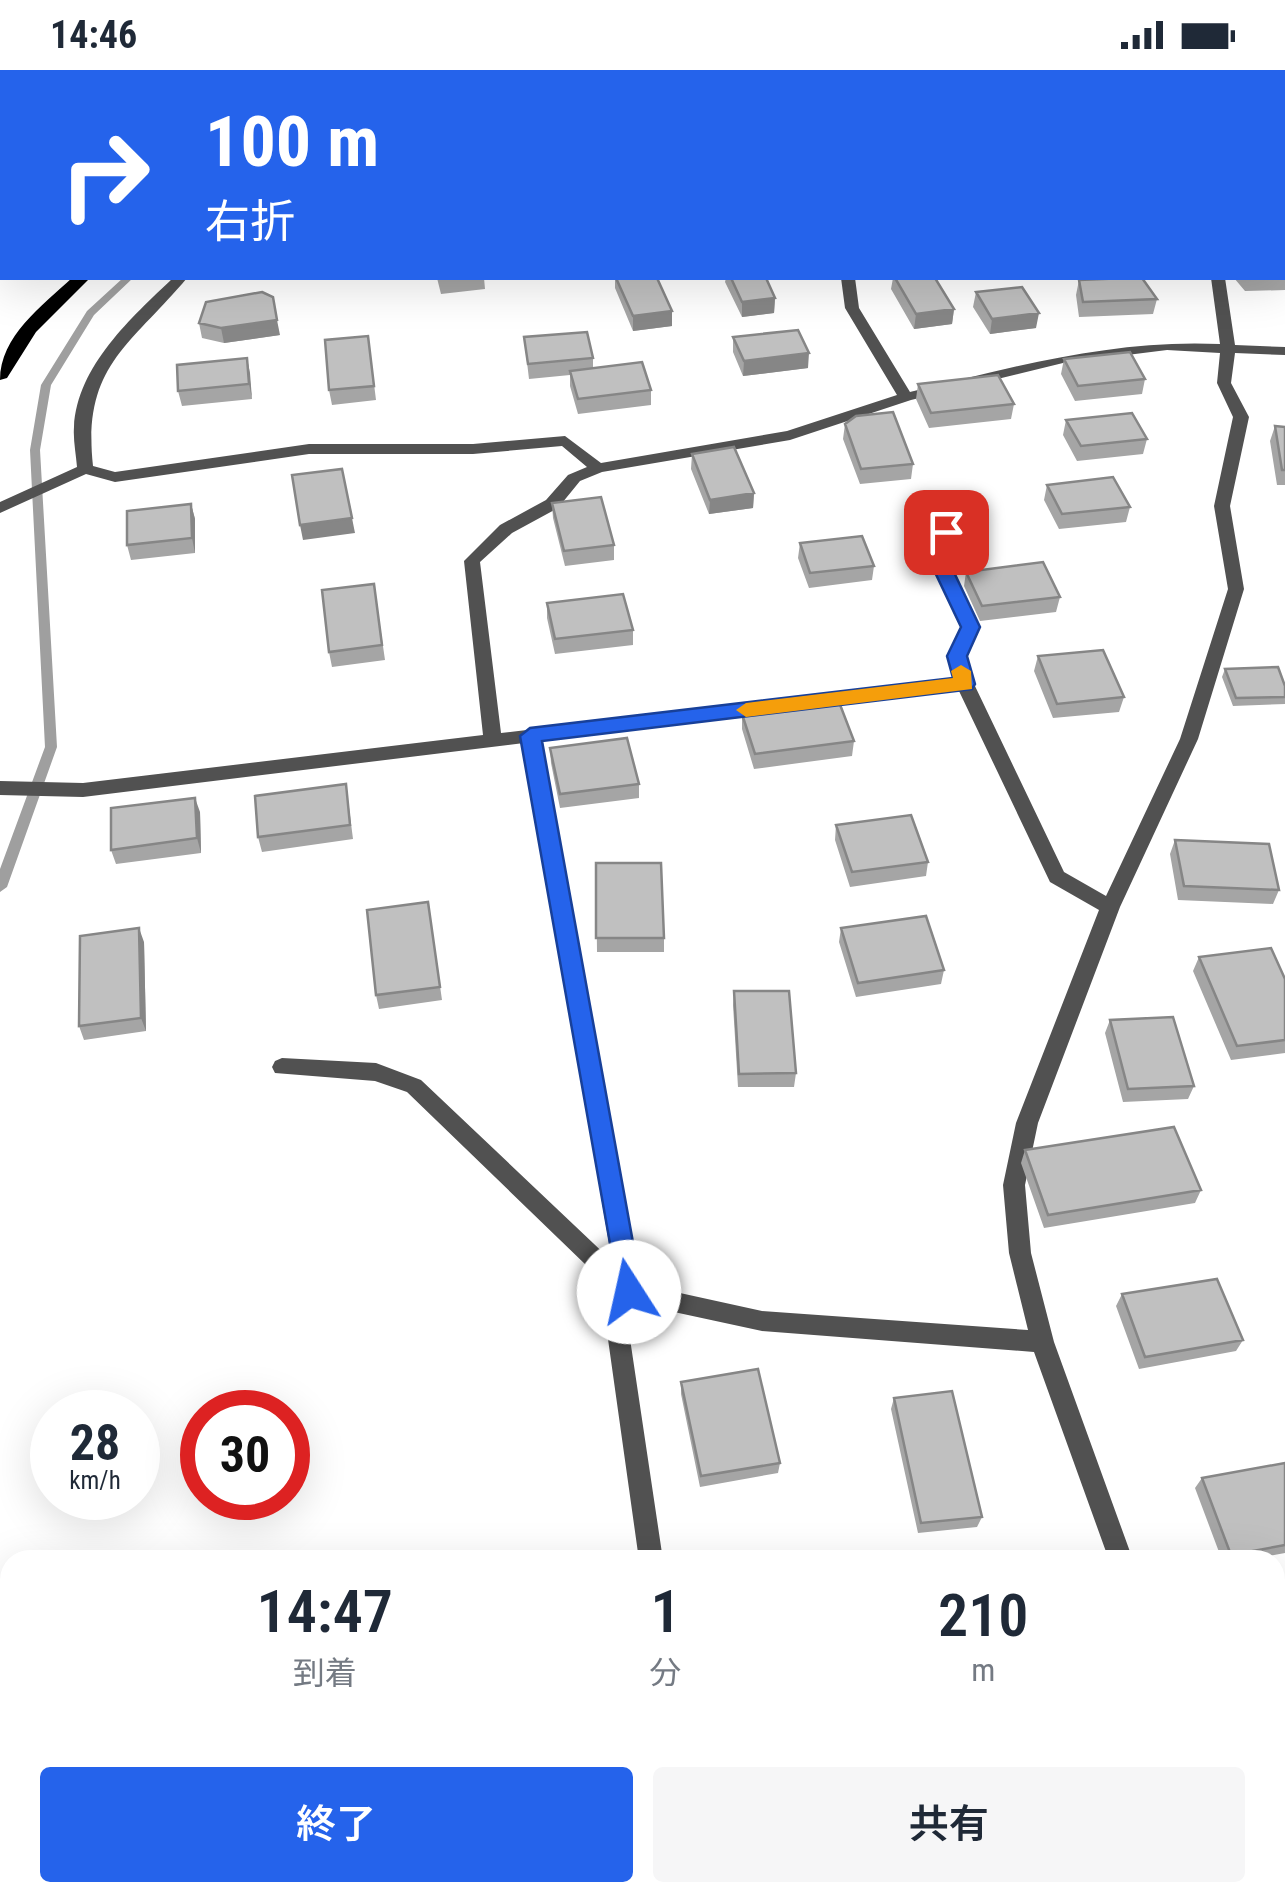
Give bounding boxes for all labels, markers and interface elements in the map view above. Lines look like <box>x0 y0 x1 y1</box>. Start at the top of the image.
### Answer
text: 14:46 <box>50 13 137 57</box>
text: 100 m <box>205 101 379 183</box>
icon: right <box>40 110 170 240</box>
text: 右折 <box>205 195 295 248</box>
pin <box>904 490 989 575</box>
icon: arrive <box>919 505 974 560</box>
position arrow <box>577 1240 681 1344</box>
speed limit sign: 30 <box>180 1390 310 1520</box>
text: 28 <box>70 1414 120 1472</box>
text: km/h <box>69 1466 121 1495</box>
text: 14:47 <box>256 1576 393 1647</box>
text: 1 <box>650 1576 681 1647</box>
text: 210 <box>938 1580 1029 1651</box>
text: m <box>971 1651 995 1689</box>
text: 到着 <box>293 1654 357 1692</box>
text: 分 <box>650 1654 682 1692</box>
button: 終了 <box>40 1767 633 1882</box>
button: 共有 <box>653 1767 1245 1882</box>

